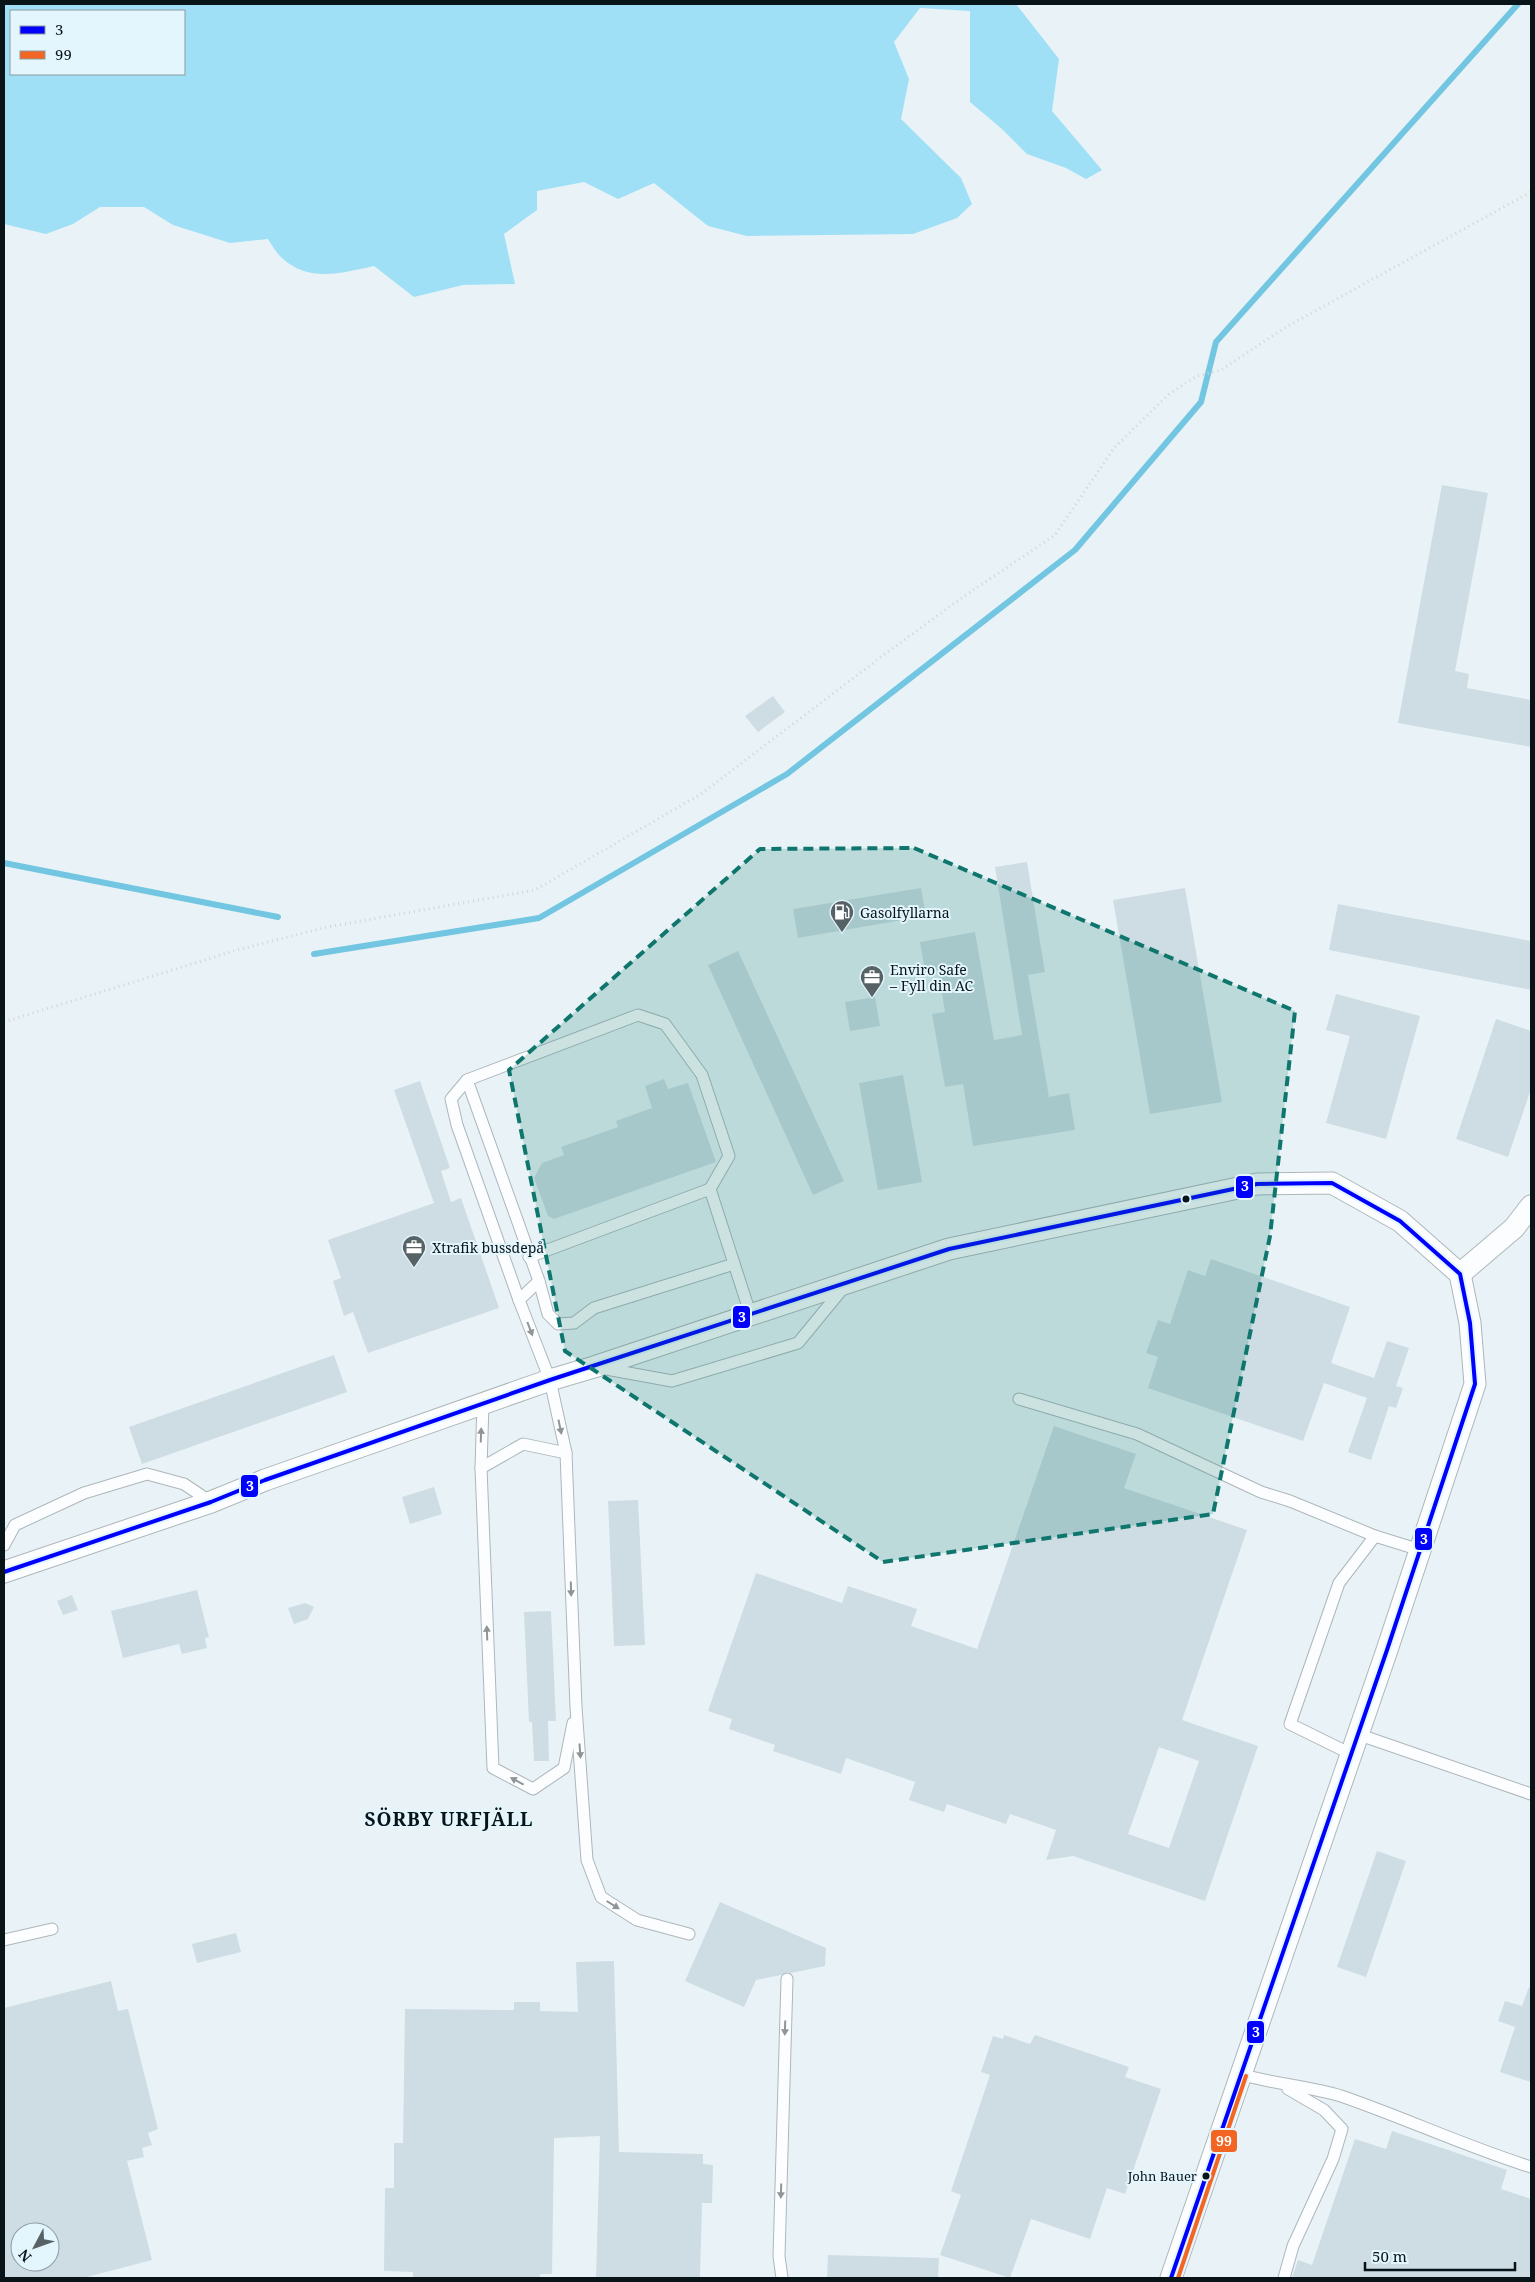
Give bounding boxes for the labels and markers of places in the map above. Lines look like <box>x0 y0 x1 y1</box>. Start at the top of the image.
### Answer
fuel station icon: Gasolfyllarna <box>829 899 855 933</box>
place label: Gasolfyllarna <box>860 903 950 922</box>
place label: Enviro Safe – Fyll din AC <box>889 960 973 995</box>
office icon: Enviro Safe – Fyll din AC <box>859 964 885 998</box>
unlabelled marker <box>1181 1194 1191 1204</box>
office icon: Xtrafik bussdepå <box>401 1234 427 1268</box>
place label: Xtrafik bussdepå <box>432 1238 544 1257</box>
place label: John Bauer <box>1127 2167 1197 2185</box>
marker: John Bauer <box>1201 2171 1211 2181</box>

